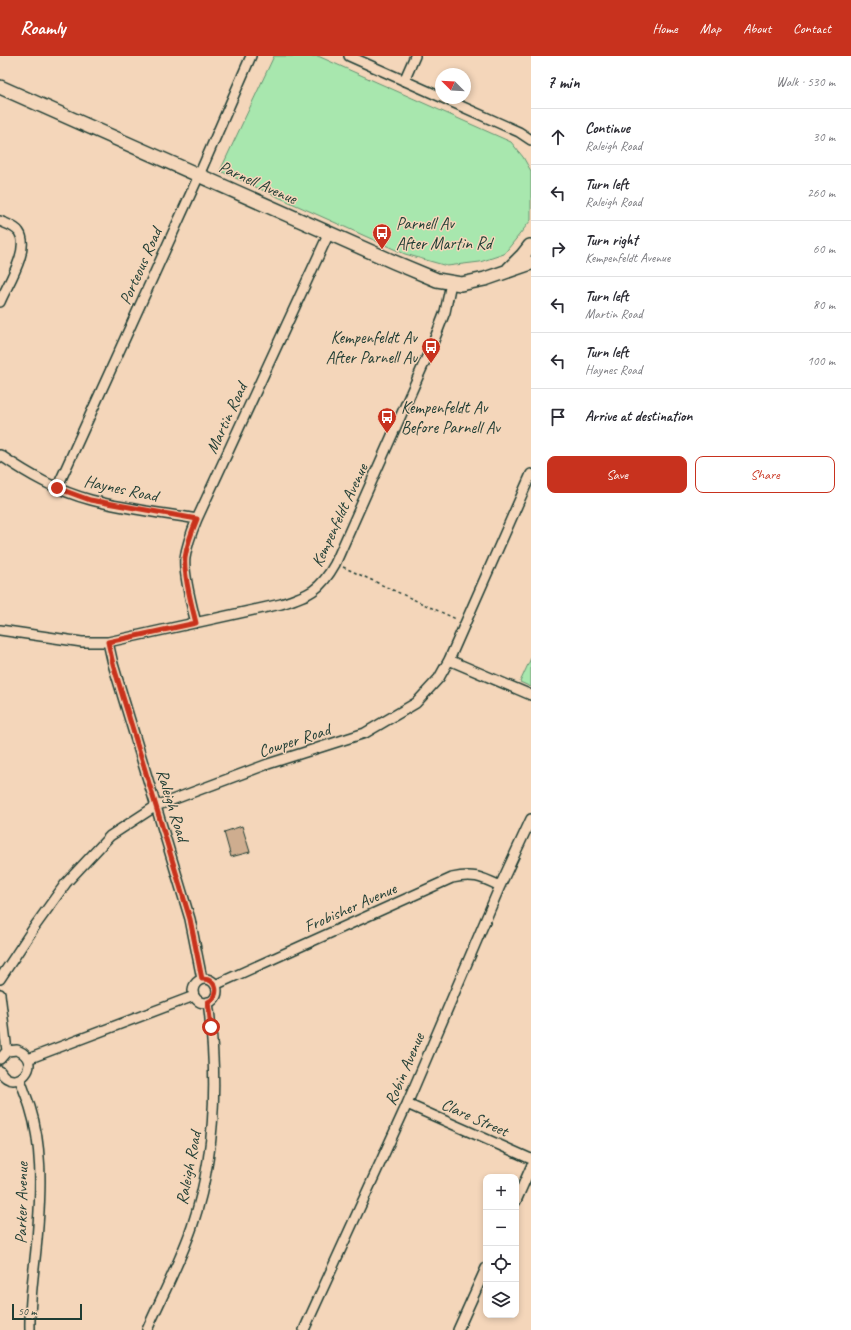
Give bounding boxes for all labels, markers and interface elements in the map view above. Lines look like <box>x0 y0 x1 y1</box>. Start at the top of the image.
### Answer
text: Roamly <box>20 16 66 40</box>
text: Home <box>652 20 678 37</box>
text: Map <box>700 20 721 37</box>
text: About <box>743 20 771 37</box>
text: Contact <box>793 20 831 37</box>
north arrow <box>435 68 471 104</box>
text: 7 min <box>547 72 580 93</box>
text: Walk · 530 m <box>776 74 835 90</box>
text: Continue <box>585 119 630 138</box>
icon: ahead <box>547 126 569 148</box>
text: 30 m <box>813 129 835 145</box>
text: Raleigh Road <box>585 138 642 154</box>
street label: Parnell Avenue <box>216 156 301 210</box>
text: Turn left <box>585 175 628 194</box>
icon: left <box>547 182 569 204</box>
text: 260 m <box>807 185 835 201</box>
text: Raleigh Road <box>585 194 642 210</box>
place label: Parnell Av After Martin Rd <box>396 213 495 254</box>
bus stop icon: Parnell Av After Martin Rd <box>371 222 393 250</box>
street label: Porteous Road <box>114 223 168 308</box>
text: Turn right <box>585 231 638 250</box>
icon: right <box>547 238 569 260</box>
text: 60 m <box>813 241 835 257</box>
text: Kempenfeldt Avenue <box>585 250 670 266</box>
text: Turn left <box>585 287 628 306</box>
icon: left <box>547 294 569 316</box>
text: 80 m <box>813 297 835 313</box>
text: Martin Road <box>585 306 643 322</box>
place label: Kempenfeldt Av After Parnell Av <box>326 327 418 368</box>
bus stop icon: Kempenfeldt Av After Parnell Av <box>420 336 442 364</box>
text: Turn left <box>585 343 628 362</box>
icon: left <box>547 350 569 372</box>
text: 100 m <box>807 353 835 369</box>
text: Haynes Road <box>585 362 642 378</box>
street label: Martin Road <box>201 377 253 457</box>
place label: Kempenfeldt Av Before Parnell Av <box>401 397 501 438</box>
bus stop icon: Kempenfeldt Av Before Parnell Av <box>376 406 398 434</box>
icon: arrive <box>547 406 569 428</box>
text: Arrive at destination <box>585 407 692 426</box>
button: Save <box>547 456 687 493</box>
button: Share <box>695 456 835 493</box>
street label: Kempenfeldt Avenue <box>306 459 373 570</box>
street label: Haynes Road <box>82 470 162 507</box>
route end <box>48 479 66 497</box>
street label: Cowper Road <box>256 718 335 762</box>
street label: Raleigh Road <box>152 767 194 846</box>
street label: Frobisher Avenue <box>301 877 401 937</box>
route start <box>202 1018 220 1036</box>
street label: Robin Avenue <box>380 1029 430 1108</box>
street label: Clare Street <box>438 1093 514 1142</box>
street label: Raleigh Road <box>171 1127 206 1207</box>
street label: Parker Avenue <box>10 1160 33 1244</box>
map controls <box>483 1174 519 1318</box>
button: + <box>483 1174 519 1210</box>
button: − <box>483 1210 519 1246</box>
button: locate <box>483 1246 519 1282</box>
button: layers <box>483 1282 519 1318</box>
scale bar <box>12 1302 82 1321</box>
text: 50 m <box>18 1304 37 1318</box>

